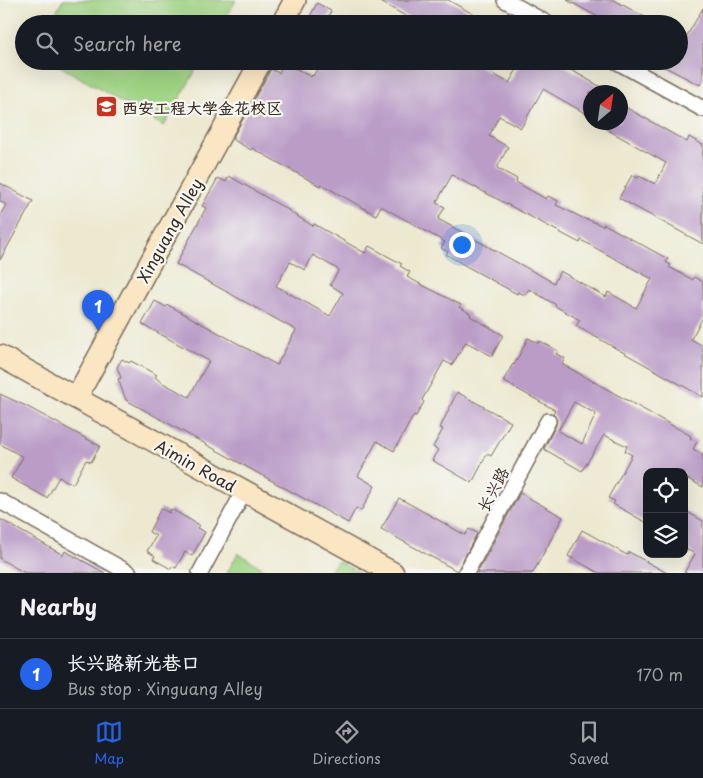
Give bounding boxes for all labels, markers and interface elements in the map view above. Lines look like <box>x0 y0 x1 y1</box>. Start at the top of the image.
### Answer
search box <box>15 15 688 70</box>
icon: search <box>33 29 61 57</box>
text: Search here <box>73 29 182 57</box>
north arrow <box>583 85 628 130</box>
school or university icon: 西安工程大学金花校区 <box>94 95 118 119</box>
place label: 西安工程大学金花校区 <box>122 95 282 119</box>
street label: Xinguang Alley <box>130 173 208 287</box>
your location <box>449 232 475 258</box>
pin: 1 <box>82 290 114 331</box>
street label: Aimin Road <box>151 433 241 497</box>
street label: 长兴路 <box>470 462 514 516</box>
map controls <box>643 468 688 558</box>
button: locate <box>643 468 688 513</box>
button: layers <box>643 513 688 558</box>
text: Nearby <box>20 590 97 622</box>
text: 长兴路新光巷口 <box>67 648 200 676</box>
text: 1 <box>32 662 40 686</box>
text: 170 m <box>637 662 683 686</box>
text: Bus stop · Xinguang Alley <box>67 676 263 700</box>
tab: Map <box>94 718 124 769</box>
tab: Directions <box>313 718 381 769</box>
tab: Saved <box>569 718 609 769</box>

